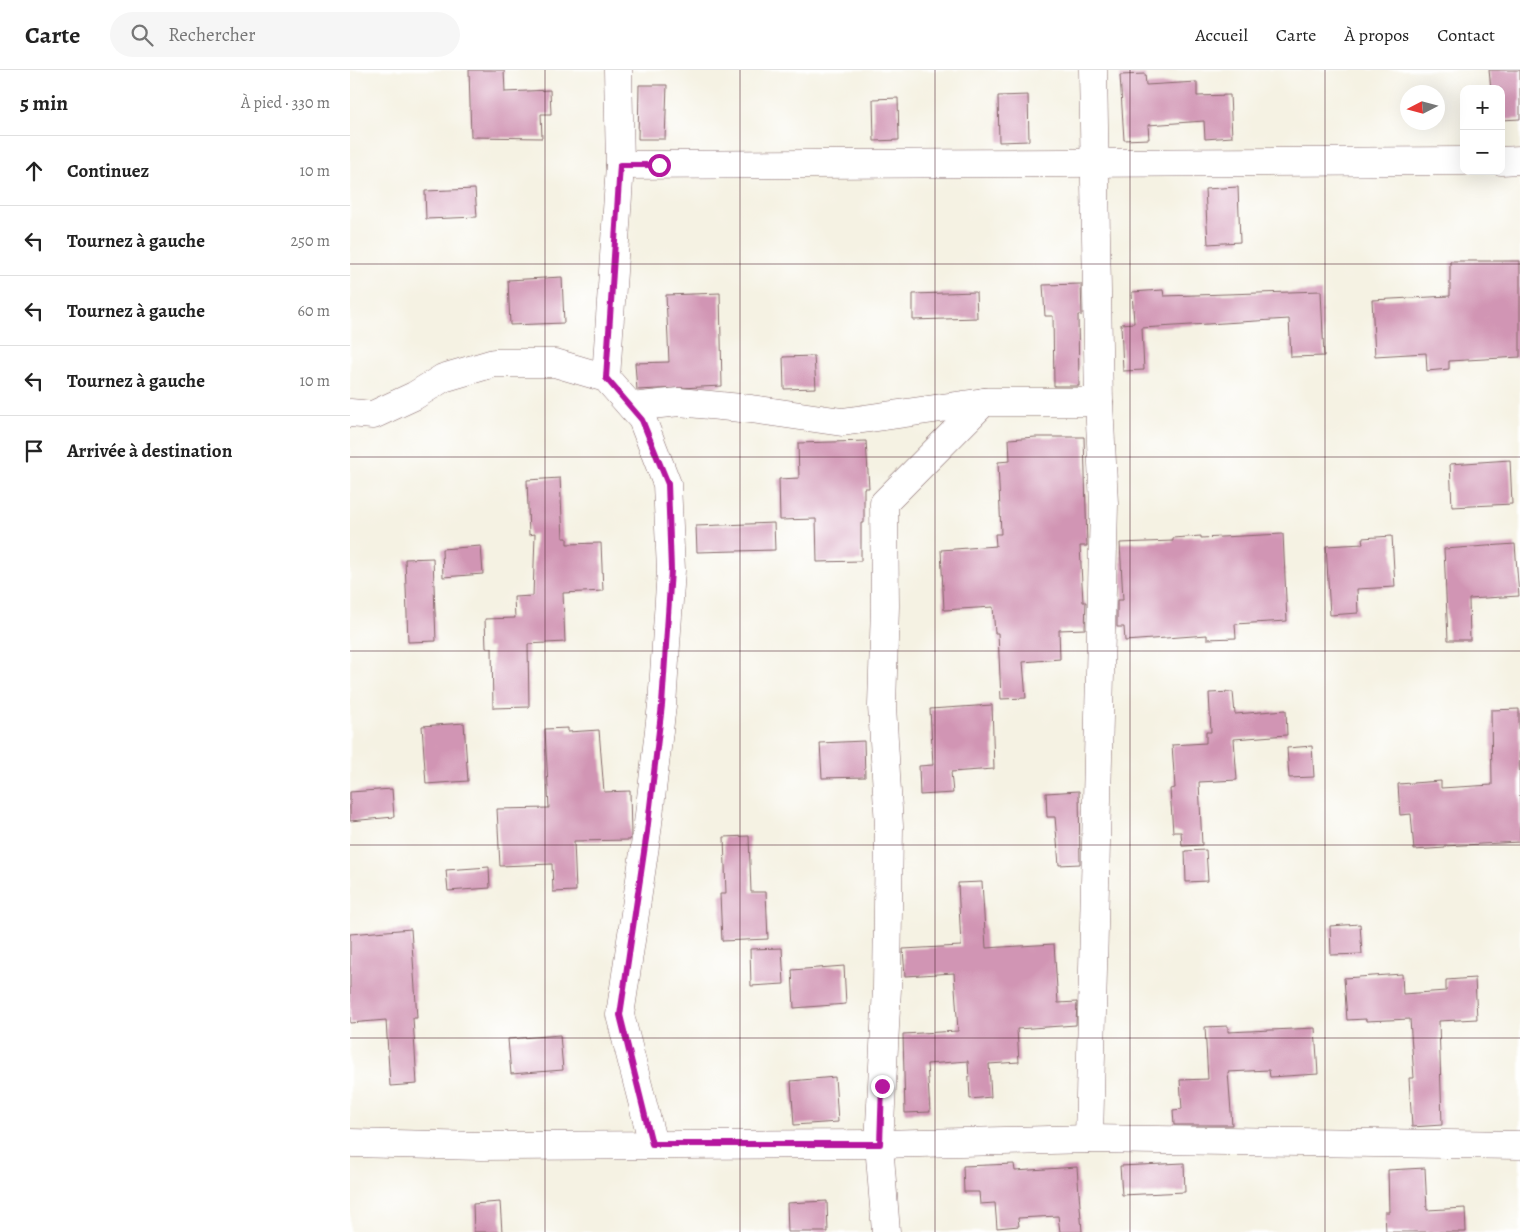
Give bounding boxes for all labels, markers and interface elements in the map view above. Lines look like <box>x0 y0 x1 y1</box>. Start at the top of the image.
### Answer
search box <box>110 12 460 57</box>
text: Carte <box>25 19 80 51</box>
icon: search <box>128 21 156 49</box>
text: Rechercher <box>168 22 256 48</box>
text: Accueil <box>1195 23 1248 47</box>
text: Carte <box>1276 23 1316 47</box>
text: À propos <box>1344 23 1409 47</box>
text: Contact <box>1437 23 1495 47</box>
north arrow <box>1400 85 1445 130</box>
map controls <box>1460 85 1505 175</box>
button: + <box>1460 85 1505 130</box>
text: 5 min <box>20 89 68 117</box>
text: À pied · 330 m <box>241 92 330 114</box>
button: − <box>1460 130 1505 175</box>
route start <box>648 154 671 177</box>
icon: ahead <box>20 157 48 185</box>
text: Continuez <box>67 158 149 184</box>
text: 10 m <box>300 160 330 182</box>
icon: left <box>20 227 48 255</box>
text: Tournez à gauche <box>67 228 205 254</box>
text: 250 m <box>291 230 330 252</box>
icon: left <box>20 297 48 325</box>
text: Tournez à gauche <box>67 298 205 324</box>
text: 60 m <box>298 300 330 322</box>
icon: left <box>20 367 48 395</box>
text: Tournez à gauche <box>67 368 205 394</box>
text: 10 m <box>300 370 330 392</box>
icon: arrive <box>20 437 48 465</box>
text: Arrivée à destination <box>67 438 232 464</box>
route end <box>871 1075 894 1098</box>

